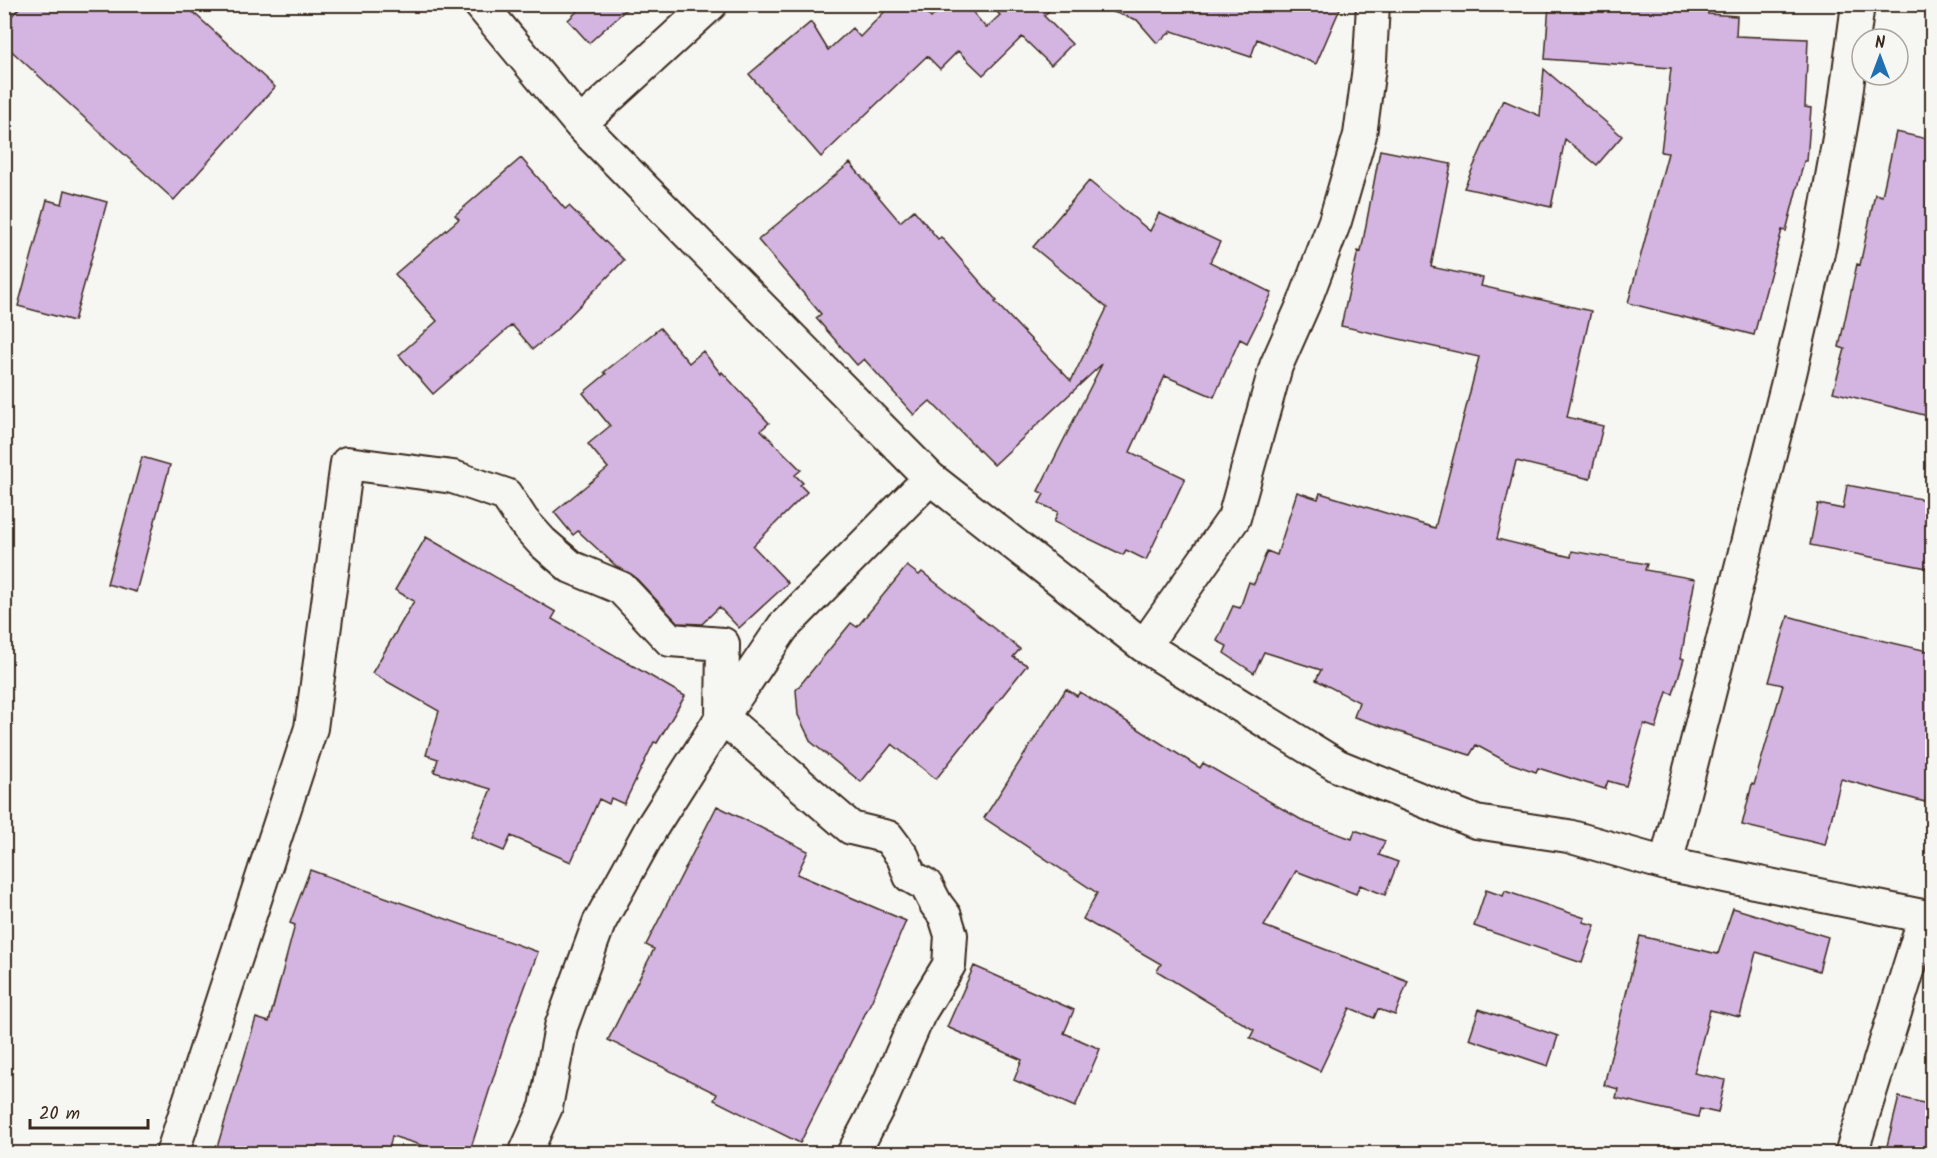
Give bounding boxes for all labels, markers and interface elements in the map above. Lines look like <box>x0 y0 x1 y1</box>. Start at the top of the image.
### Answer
north arrow <box>1850 27 1910 87</box>
text: N <box>1875 31 1885 56</box>
scale bar <box>30 1092 148 1130</box>
text: 20 m <box>39 1100 80 1129</box>

